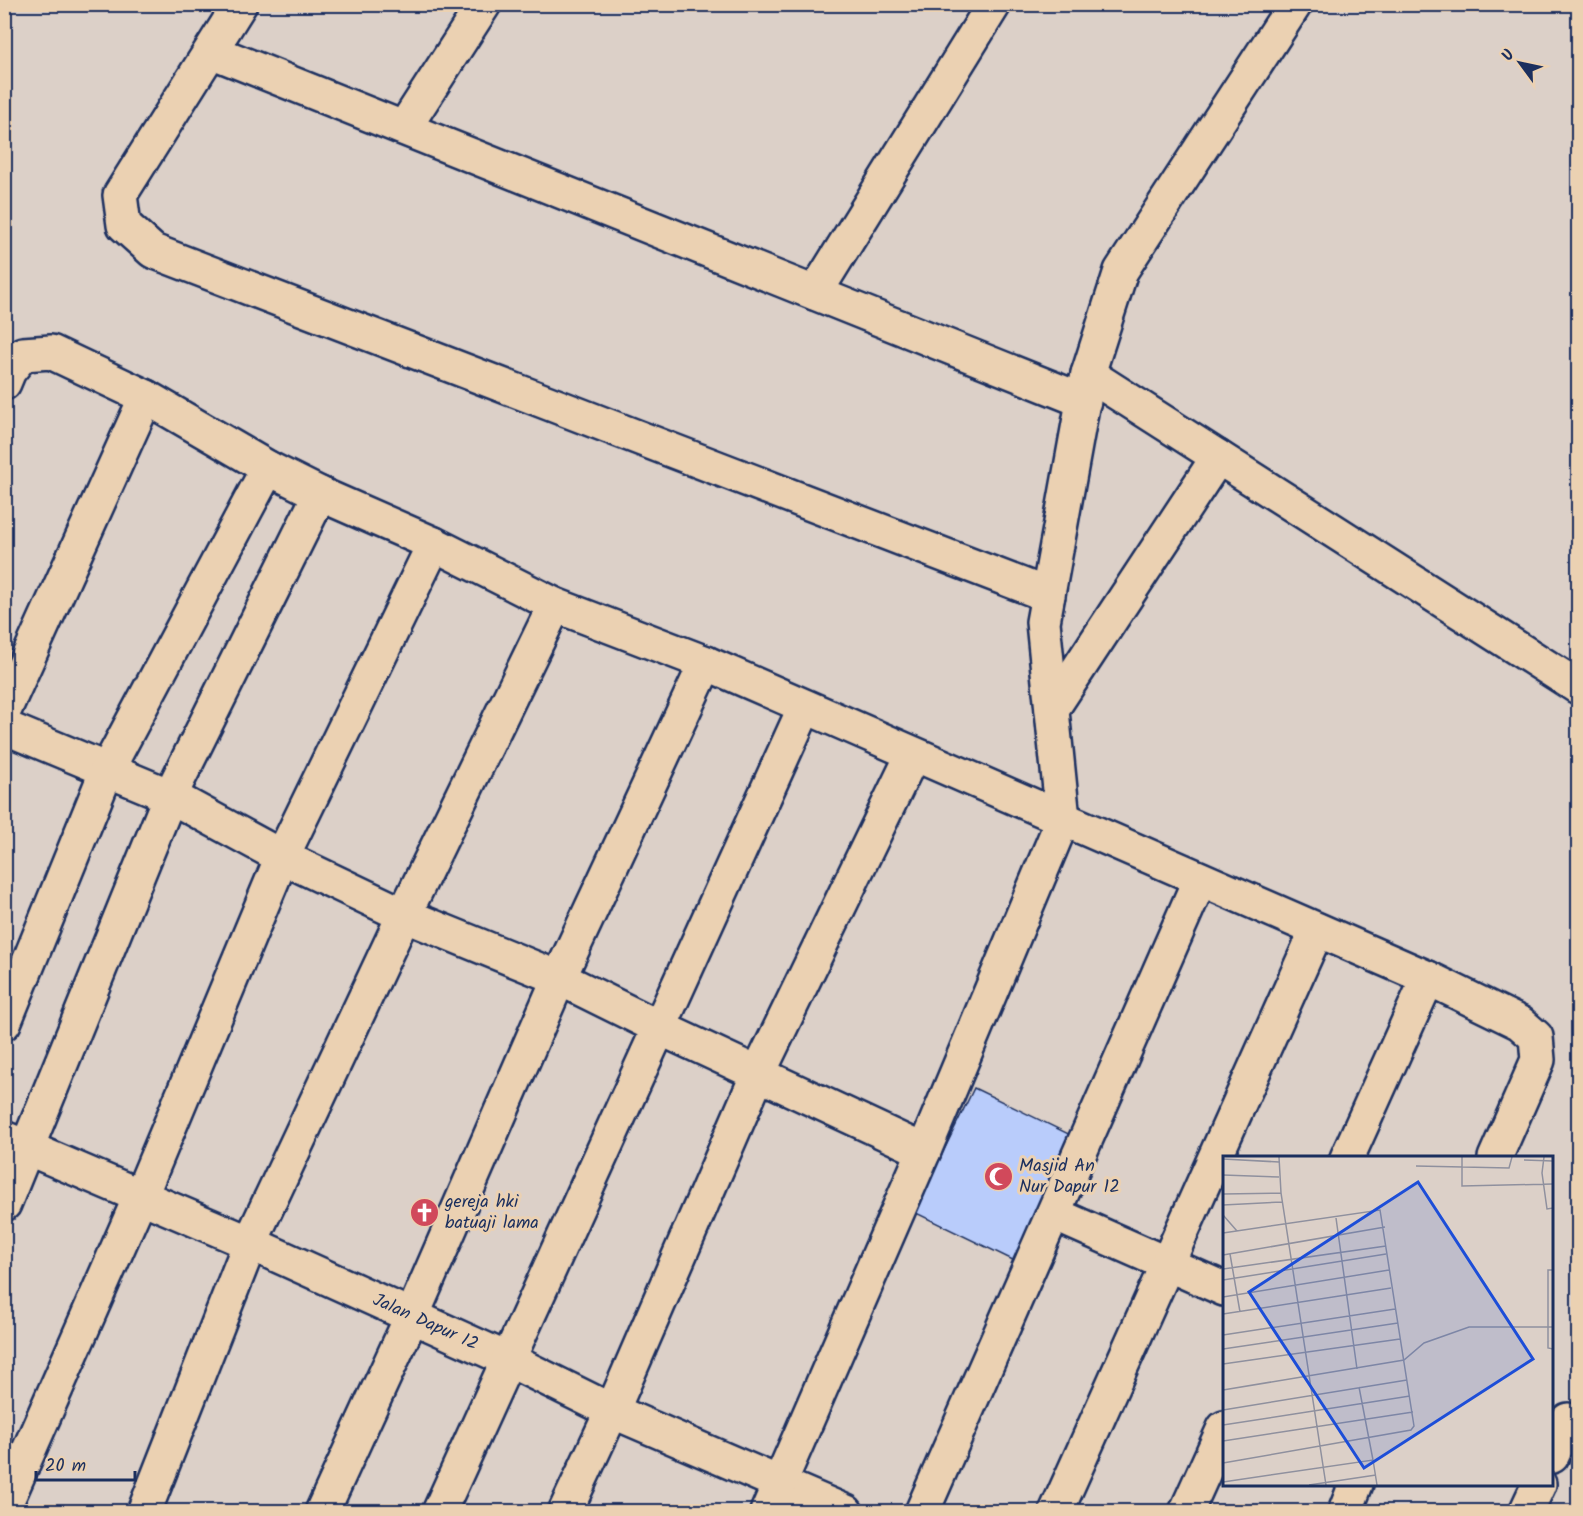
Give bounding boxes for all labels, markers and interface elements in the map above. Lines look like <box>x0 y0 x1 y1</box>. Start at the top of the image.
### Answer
north arrow <box>1490 33 1550 93</box>
text: U <box>1496 44 1522 66</box>
place label: Masjid An Nur Dapur 12 <box>1019 1152 1120 1202</box>
inset map <box>1223 1156 1553 1486</box>
mosque icon: Masjid An Nur Dapur 12 <box>982 1160 1014 1192</box>
place label: gereja hki batuaji lama <box>444 1188 539 1238</box>
church icon: gereja hki batuaji lama <box>408 1196 440 1228</box>
street label: Jalan Dapur 12 <box>368 1286 483 1359</box>
scale bar <box>36 1444 135 1482</box>
text: 20 m <box>45 1452 86 1481</box>

